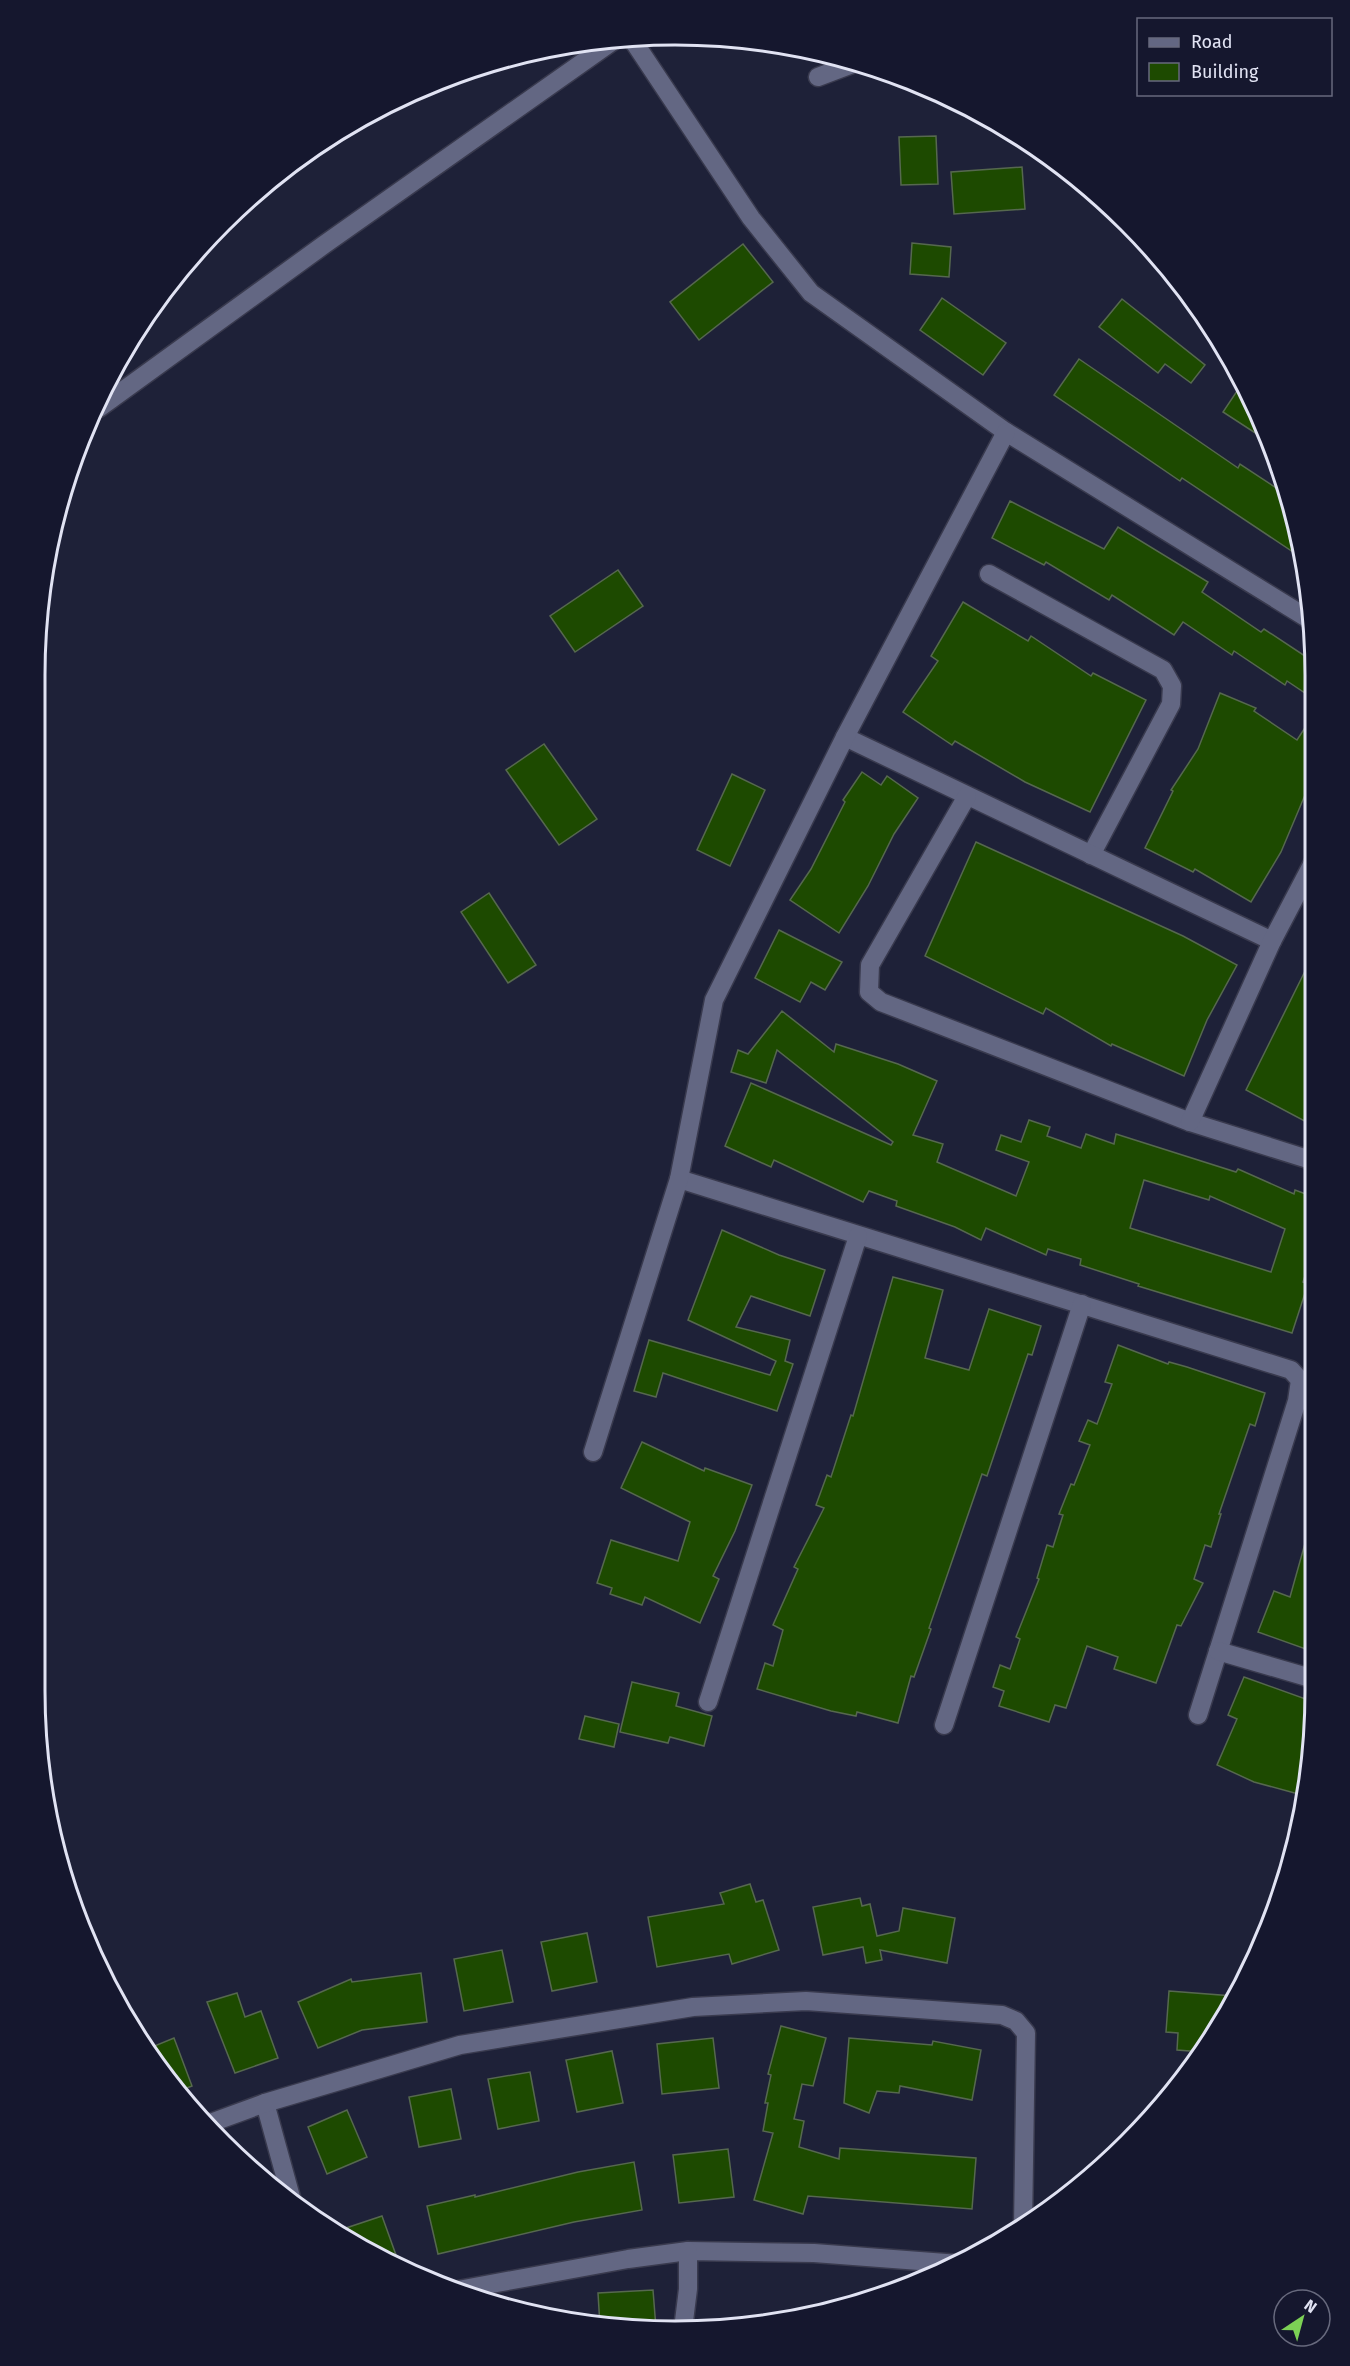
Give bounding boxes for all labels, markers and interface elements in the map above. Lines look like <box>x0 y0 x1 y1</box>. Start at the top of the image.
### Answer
legend <box>1137 18 1332 96</box>
text: Road <box>1191 31 1233 53</box>
text: Building <box>1191 61 1259 83</box>
north arrow <box>1272 2288 1332 2348</box>
text: N <box>1301 2295 1320 2317</box>

